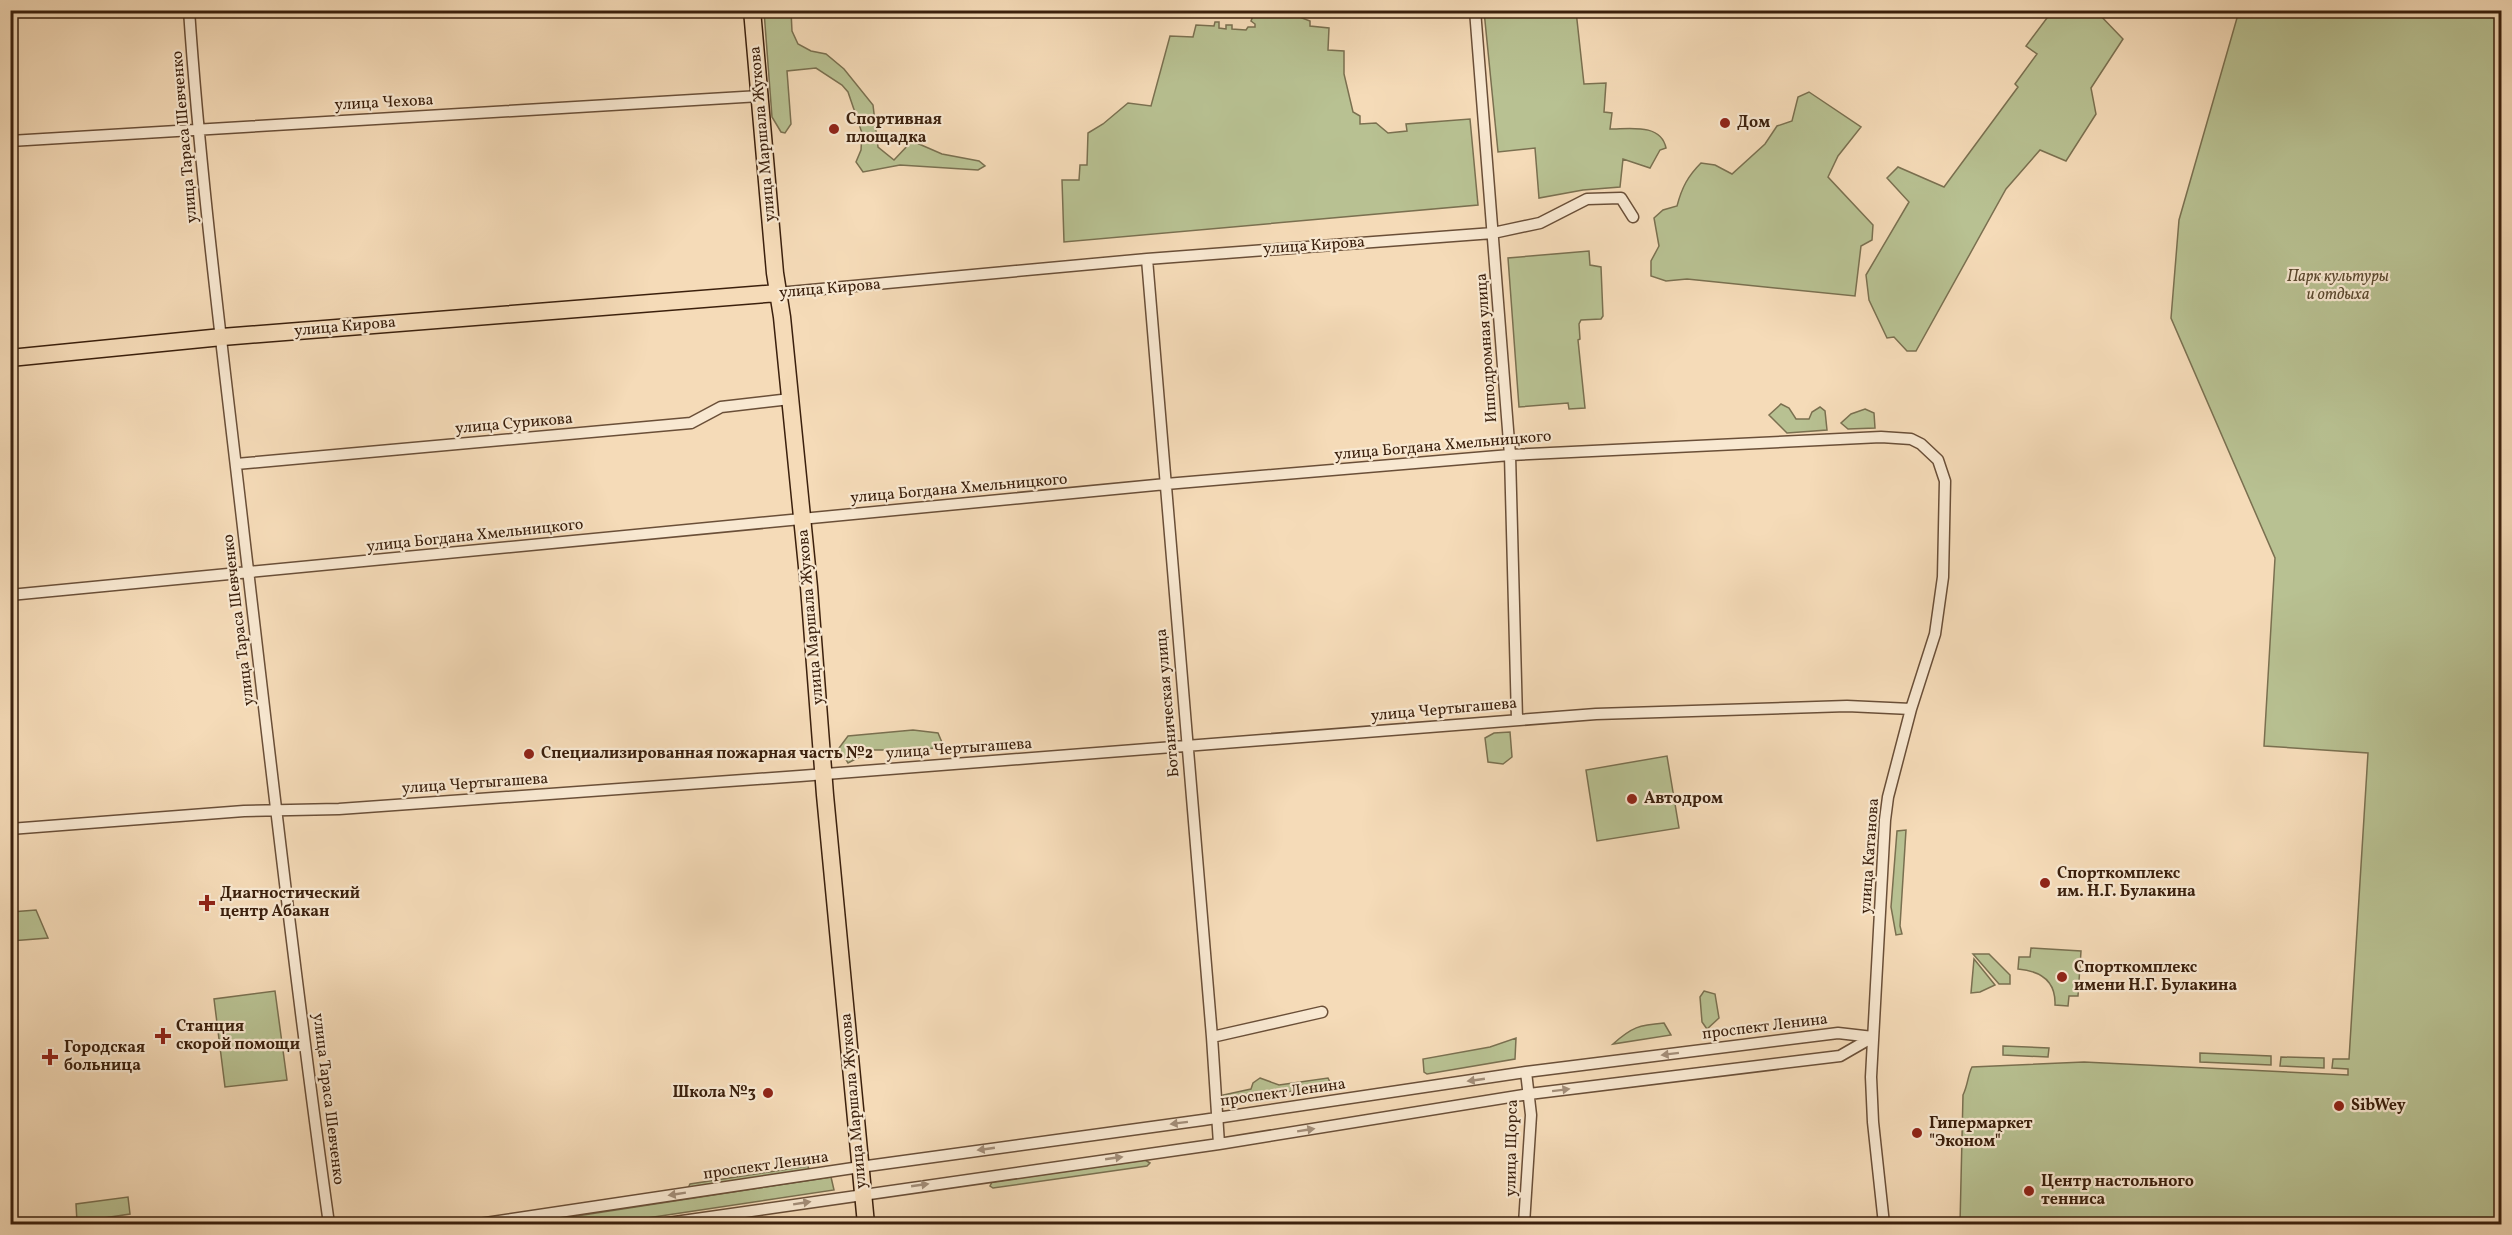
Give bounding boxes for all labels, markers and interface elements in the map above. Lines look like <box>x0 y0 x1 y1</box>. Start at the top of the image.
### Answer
street label: улица Маршала Жукова <box>744 45 782 223</box>
street label: улица Тараса Шевченко <box>167 50 203 224</box>
street label: улица Чехова <box>334 89 434 117</box>
place label: Спортивная площадка <box>846 109 942 149</box>
place label: Дом <box>1737 112 1770 134</box>
marker: Дом <box>1718 116 1732 130</box>
marker: Спортивная площадка <box>827 122 841 136</box>
street label: улица Кирова <box>1262 231 1366 261</box>
park label: Парк культуры и отдыха <box>2287 266 2389 306</box>
street label: Ипподромная улица <box>1471 272 1503 424</box>
street label: улица Кирова <box>778 274 882 304</box>
street label: улица Кирова <box>293 312 397 342</box>
street label: улица Сурикова <box>454 408 574 440</box>
street label: улица Богдана Хмельницкого <box>1334 426 1552 466</box>
street label: улица Богдана Хмельницкого <box>850 469 1068 509</box>
street label: улица Богдана Хмельницкого <box>366 514 584 558</box>
street label: улица Маршала Жукова <box>792 528 830 706</box>
street label: улица Тараса Шевченко <box>218 533 260 707</box>
street label: Ботаническая улица <box>1151 628 1185 778</box>
street label: улица Чертыгашева <box>1370 693 1518 727</box>
street label: улица Чертыгашева <box>885 733 1033 765</box>
place label: Специализированная пожарная часть №2 <box>541 743 873 765</box>
marker: Специализированная пожарная часть №2 <box>522 747 536 761</box>
street label: улица Чертыгашева <box>401 768 549 800</box>
place label: Автодром <box>1644 788 1723 810</box>
marker: Автодром <box>1625 792 1639 806</box>
street label: улица Катанова <box>1855 797 1885 915</box>
place label: Спорткомплекс им. Н.Г. Булакина <box>2057 863 2196 903</box>
marker: Спорткомплекс им. Н.Г. Булакина <box>2038 876 2052 890</box>
place label: Диагностический центр Абакан <box>220 883 360 923</box>
marker: Диагностический центр Абакан <box>198 894 216 912</box>
place label: Спорткомплекс имени Н.Г. Булакина <box>2074 957 2237 997</box>
marker: Спорткомплекс имени Н.Г. Булакина <box>2055 970 2069 984</box>
street label: проспект Ленина <box>1701 1008 1829 1046</box>
street label: улица Тараса Шевченко <box>307 1012 349 1186</box>
street label: улица Маршала Жукова <box>835 1012 873 1190</box>
place label: Станция скорой помощи <box>176 1016 300 1056</box>
marker: Станция скорой помощи <box>154 1027 172 1045</box>
place label: Городская больница <box>64 1037 145 1077</box>
marker: Городская больница <box>41 1048 59 1066</box>
one-way arrow <box>1660 1049 1679 1059</box>
street label: проспект Ленина <box>1219 1073 1347 1113</box>
one-way arrow <box>1467 1075 1486 1084</box>
place label: Школа №3 <box>672 1082 756 1104</box>
marker: Школа №3 <box>761 1086 775 1100</box>
one-way arrow <box>1552 1086 1571 1095</box>
place label: SibWey <box>2351 1095 2406 1117</box>
street label: улица Щорса <box>1500 1099 1524 1197</box>
marker: SibWey <box>2332 1099 2346 1113</box>
place label: Гипермаркет "Эконом" <box>1929 1113 2033 1153</box>
one-way arrow <box>1170 1119 1189 1128</box>
one-way arrow <box>1297 1125 1316 1134</box>
marker: Гипермаркет "Эконом" <box>1910 1126 1924 1140</box>
one-way arrow <box>977 1145 996 1154</box>
street label: проспект Ленина <box>702 1146 830 1186</box>
one-way arrow <box>1104 1154 1123 1163</box>
place label: Центр настольного тенниса <box>2041 1171 2194 1211</box>
one-way arrow <box>911 1181 930 1190</box>
marker: Центр настольного тенниса <box>2022 1184 2036 1198</box>
one-way arrow <box>668 1190 687 1199</box>
one-way arrow <box>793 1199 812 1208</box>

